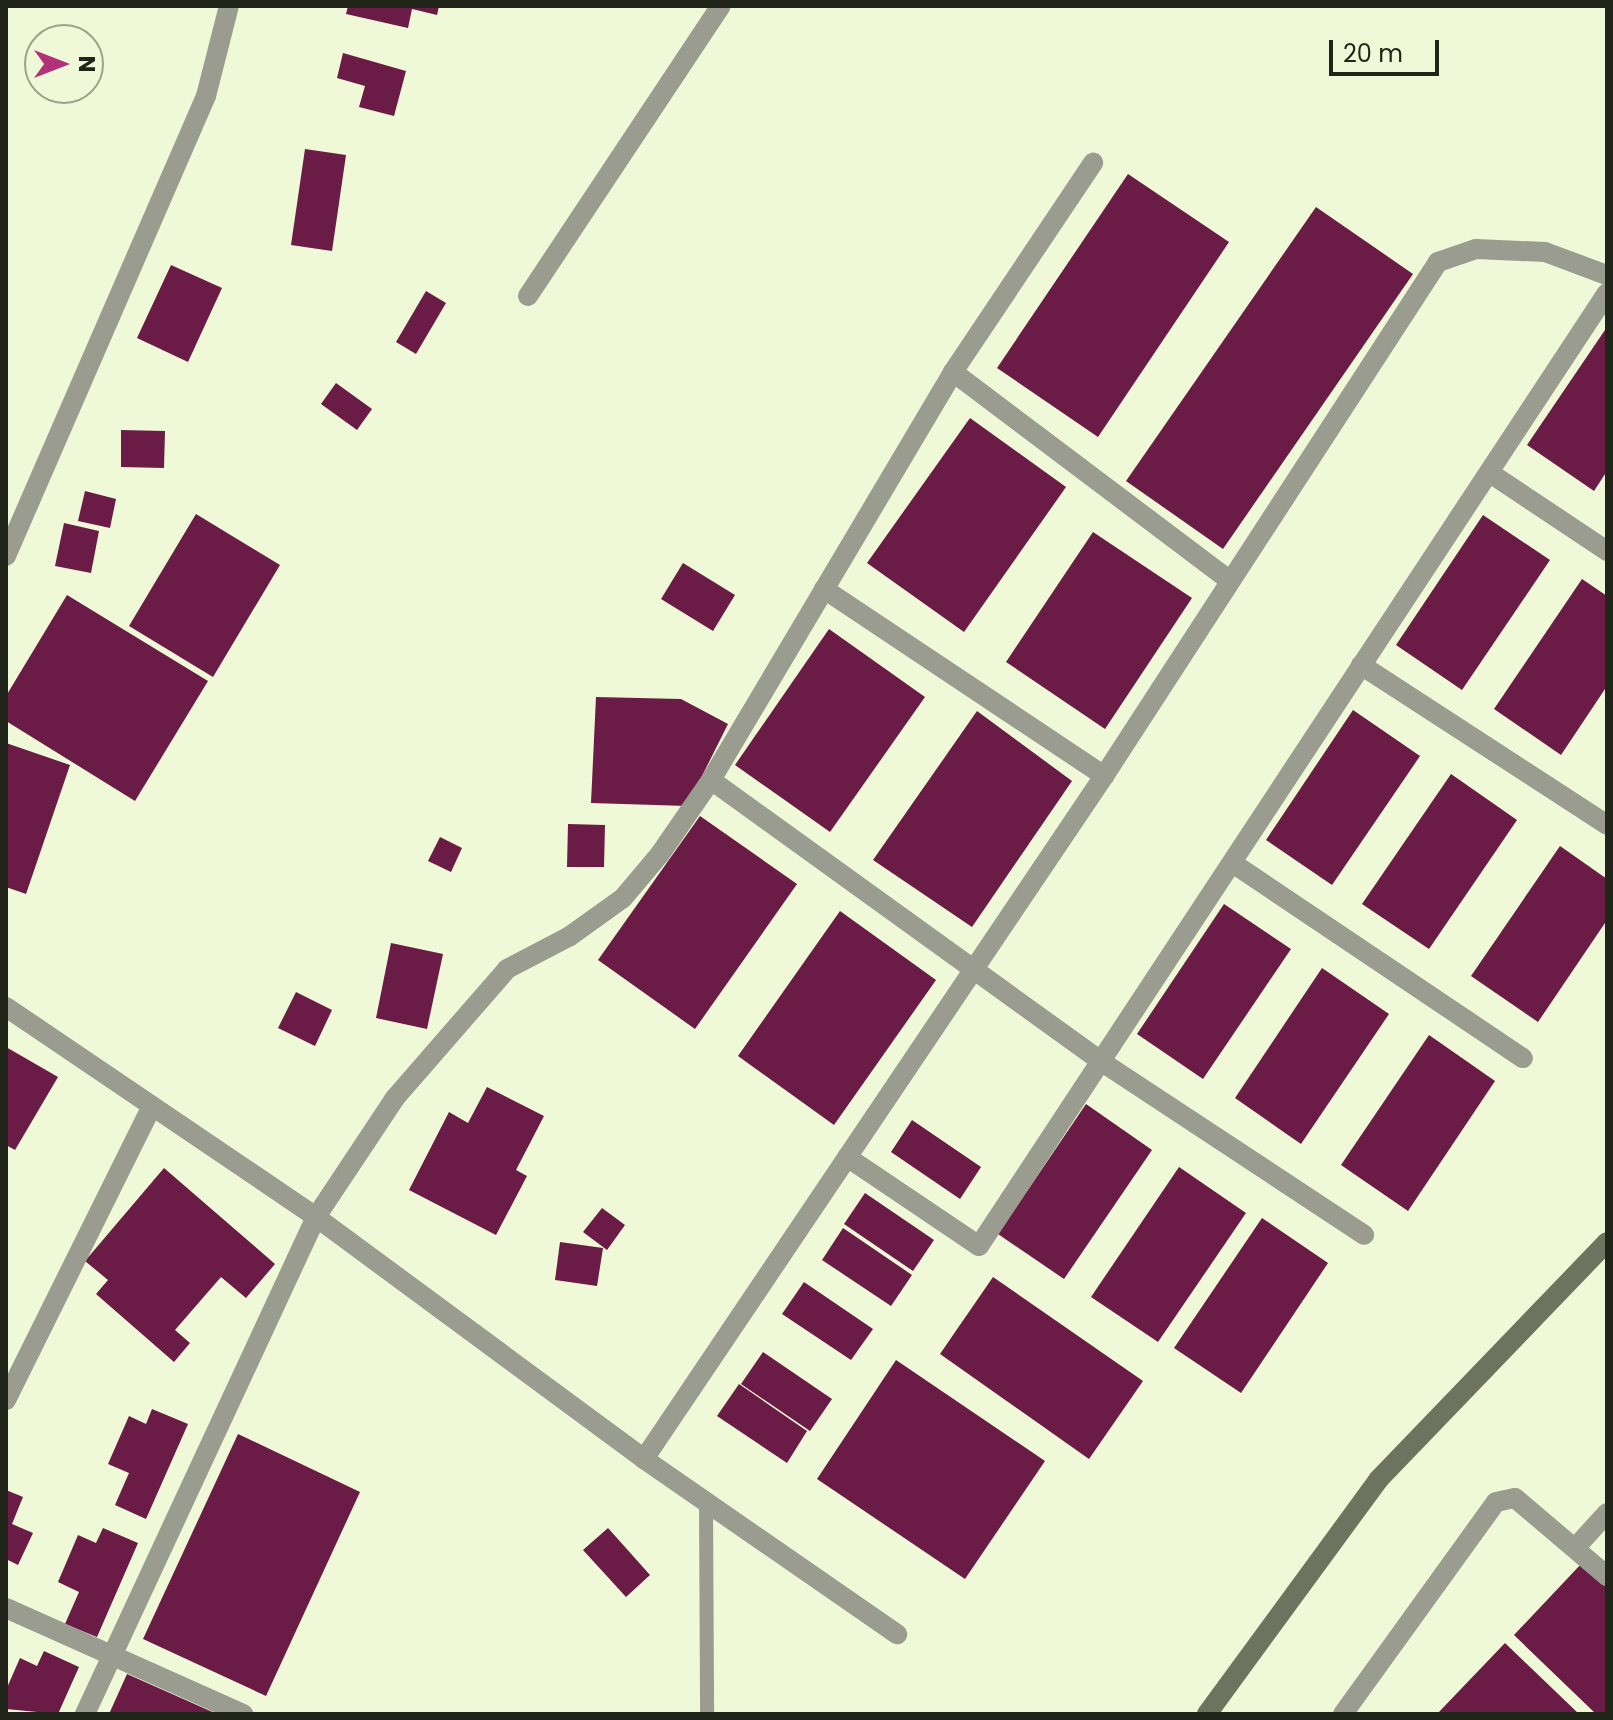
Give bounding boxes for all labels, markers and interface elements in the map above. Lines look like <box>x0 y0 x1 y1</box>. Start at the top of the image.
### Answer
north arrow <box>24 24 104 104</box>
scale bar <box>1333 24 1443 74</box>
text: 20 m <box>1343 37 1403 70</box>
text: N <box>71 56 102 72</box>

